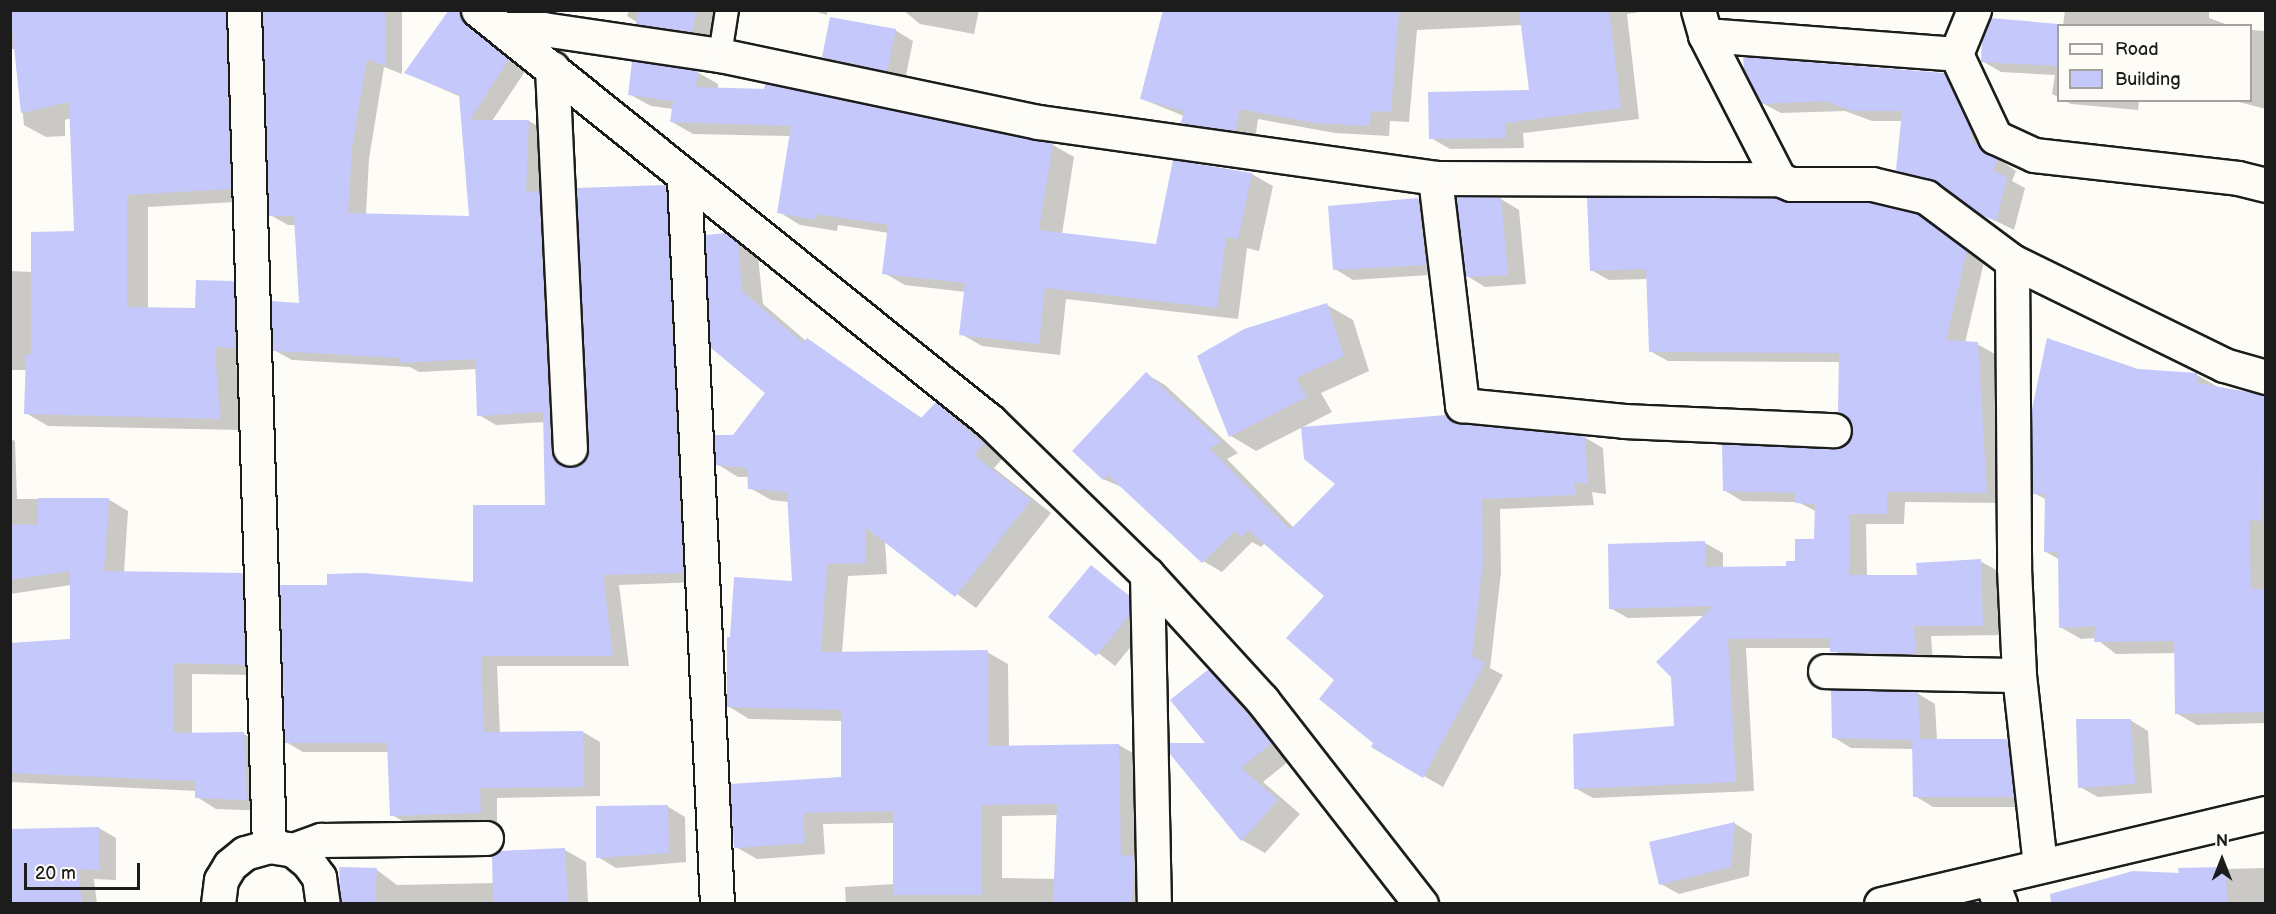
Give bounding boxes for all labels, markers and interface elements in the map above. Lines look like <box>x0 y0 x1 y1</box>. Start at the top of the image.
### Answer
legend <box>2057 24 2252 102</box>
text: Road <box>2115 39 2159 60</box>
text: Building <box>2115 69 2181 90</box>
north arrow <box>2192 830 2252 890</box>
text: N <box>2216 832 2228 851</box>
scale bar <box>27 851 142 889</box>
text: 20 m <box>35 863 76 884</box>

